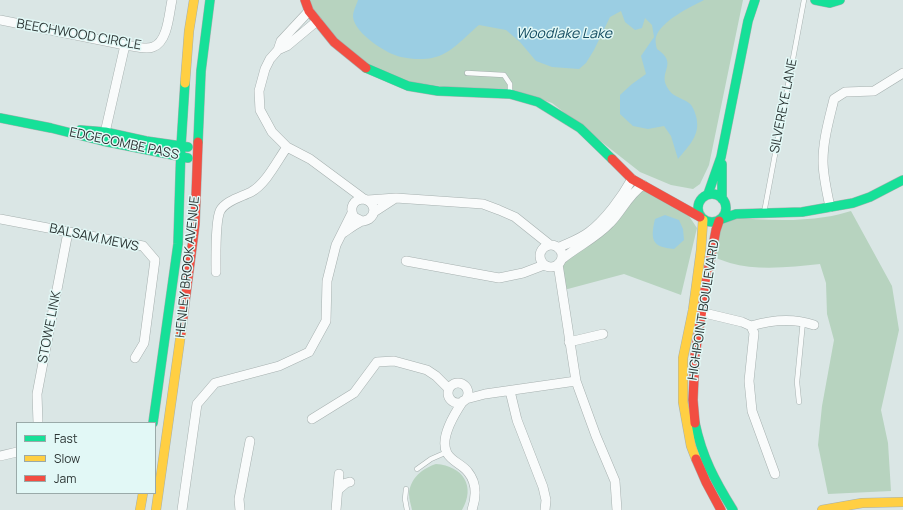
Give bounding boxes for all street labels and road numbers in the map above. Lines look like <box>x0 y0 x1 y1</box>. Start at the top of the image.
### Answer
street label: BEECHWOOD CIRCLE <box>15 16 143 54</box>
street label: SILVEREYE LANE <box>767 57 801 155</box>
street label: EDGECOMBE PASS <box>68 125 180 163</box>
street label: HENLEY BROOK AVENUE <box>173 195 203 339</box>
street label: BALSAM MEWS <box>48 221 140 255</box>
street label: HIGHPOINT BOULEVARD <box>685 239 723 381</box>
street label: STOWE LINK <box>35 290 65 364</box>

